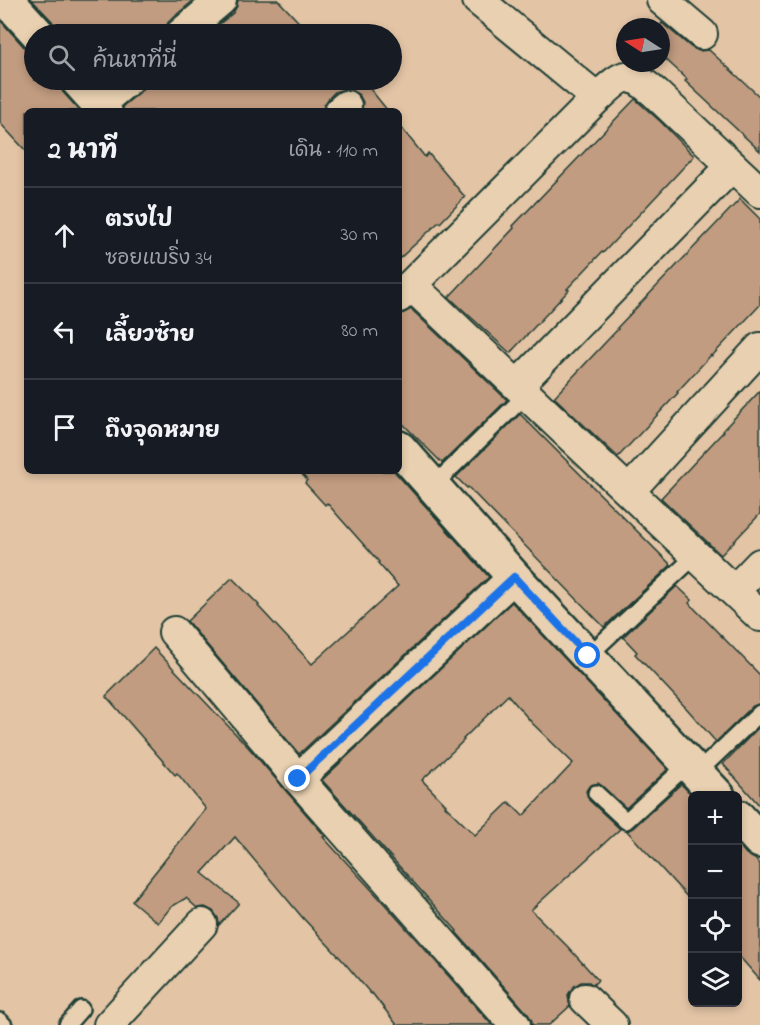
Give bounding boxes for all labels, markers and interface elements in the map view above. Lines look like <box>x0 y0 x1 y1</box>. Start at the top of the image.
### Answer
north arrow <box>616 18 670 72</box>
search box <box>24 24 402 90</box>
icon: search <box>45 41 78 74</box>
text: ค้นหาที่นี่ <box>93 46 177 78</box>
text: 2 นาที <box>48 133 118 171</box>
text: เดิน · 110 m <box>288 137 378 166</box>
text: ตรงไป <box>105 205 173 237</box>
icon: ahead <box>48 219 81 252</box>
text: 30 m <box>341 221 378 250</box>
text: ซอยแบริ่ง 34 <box>105 245 212 274</box>
icon: left <box>48 315 81 348</box>
text: 80 m <box>341 317 378 346</box>
text: เลี้ยวซ้าย <box>105 320 195 352</box>
icon: arrive <box>48 411 81 444</box>
text: ถึงจุดหมาย <box>105 416 220 448</box>
route start <box>574 642 600 668</box>
route end <box>284 765 310 791</box>
map controls <box>688 791 742 1007</box>
button: + <box>688 791 742 845</box>
button: − <box>688 845 742 899</box>
button: locate <box>688 899 742 953</box>
button: layers <box>688 953 742 1007</box>

